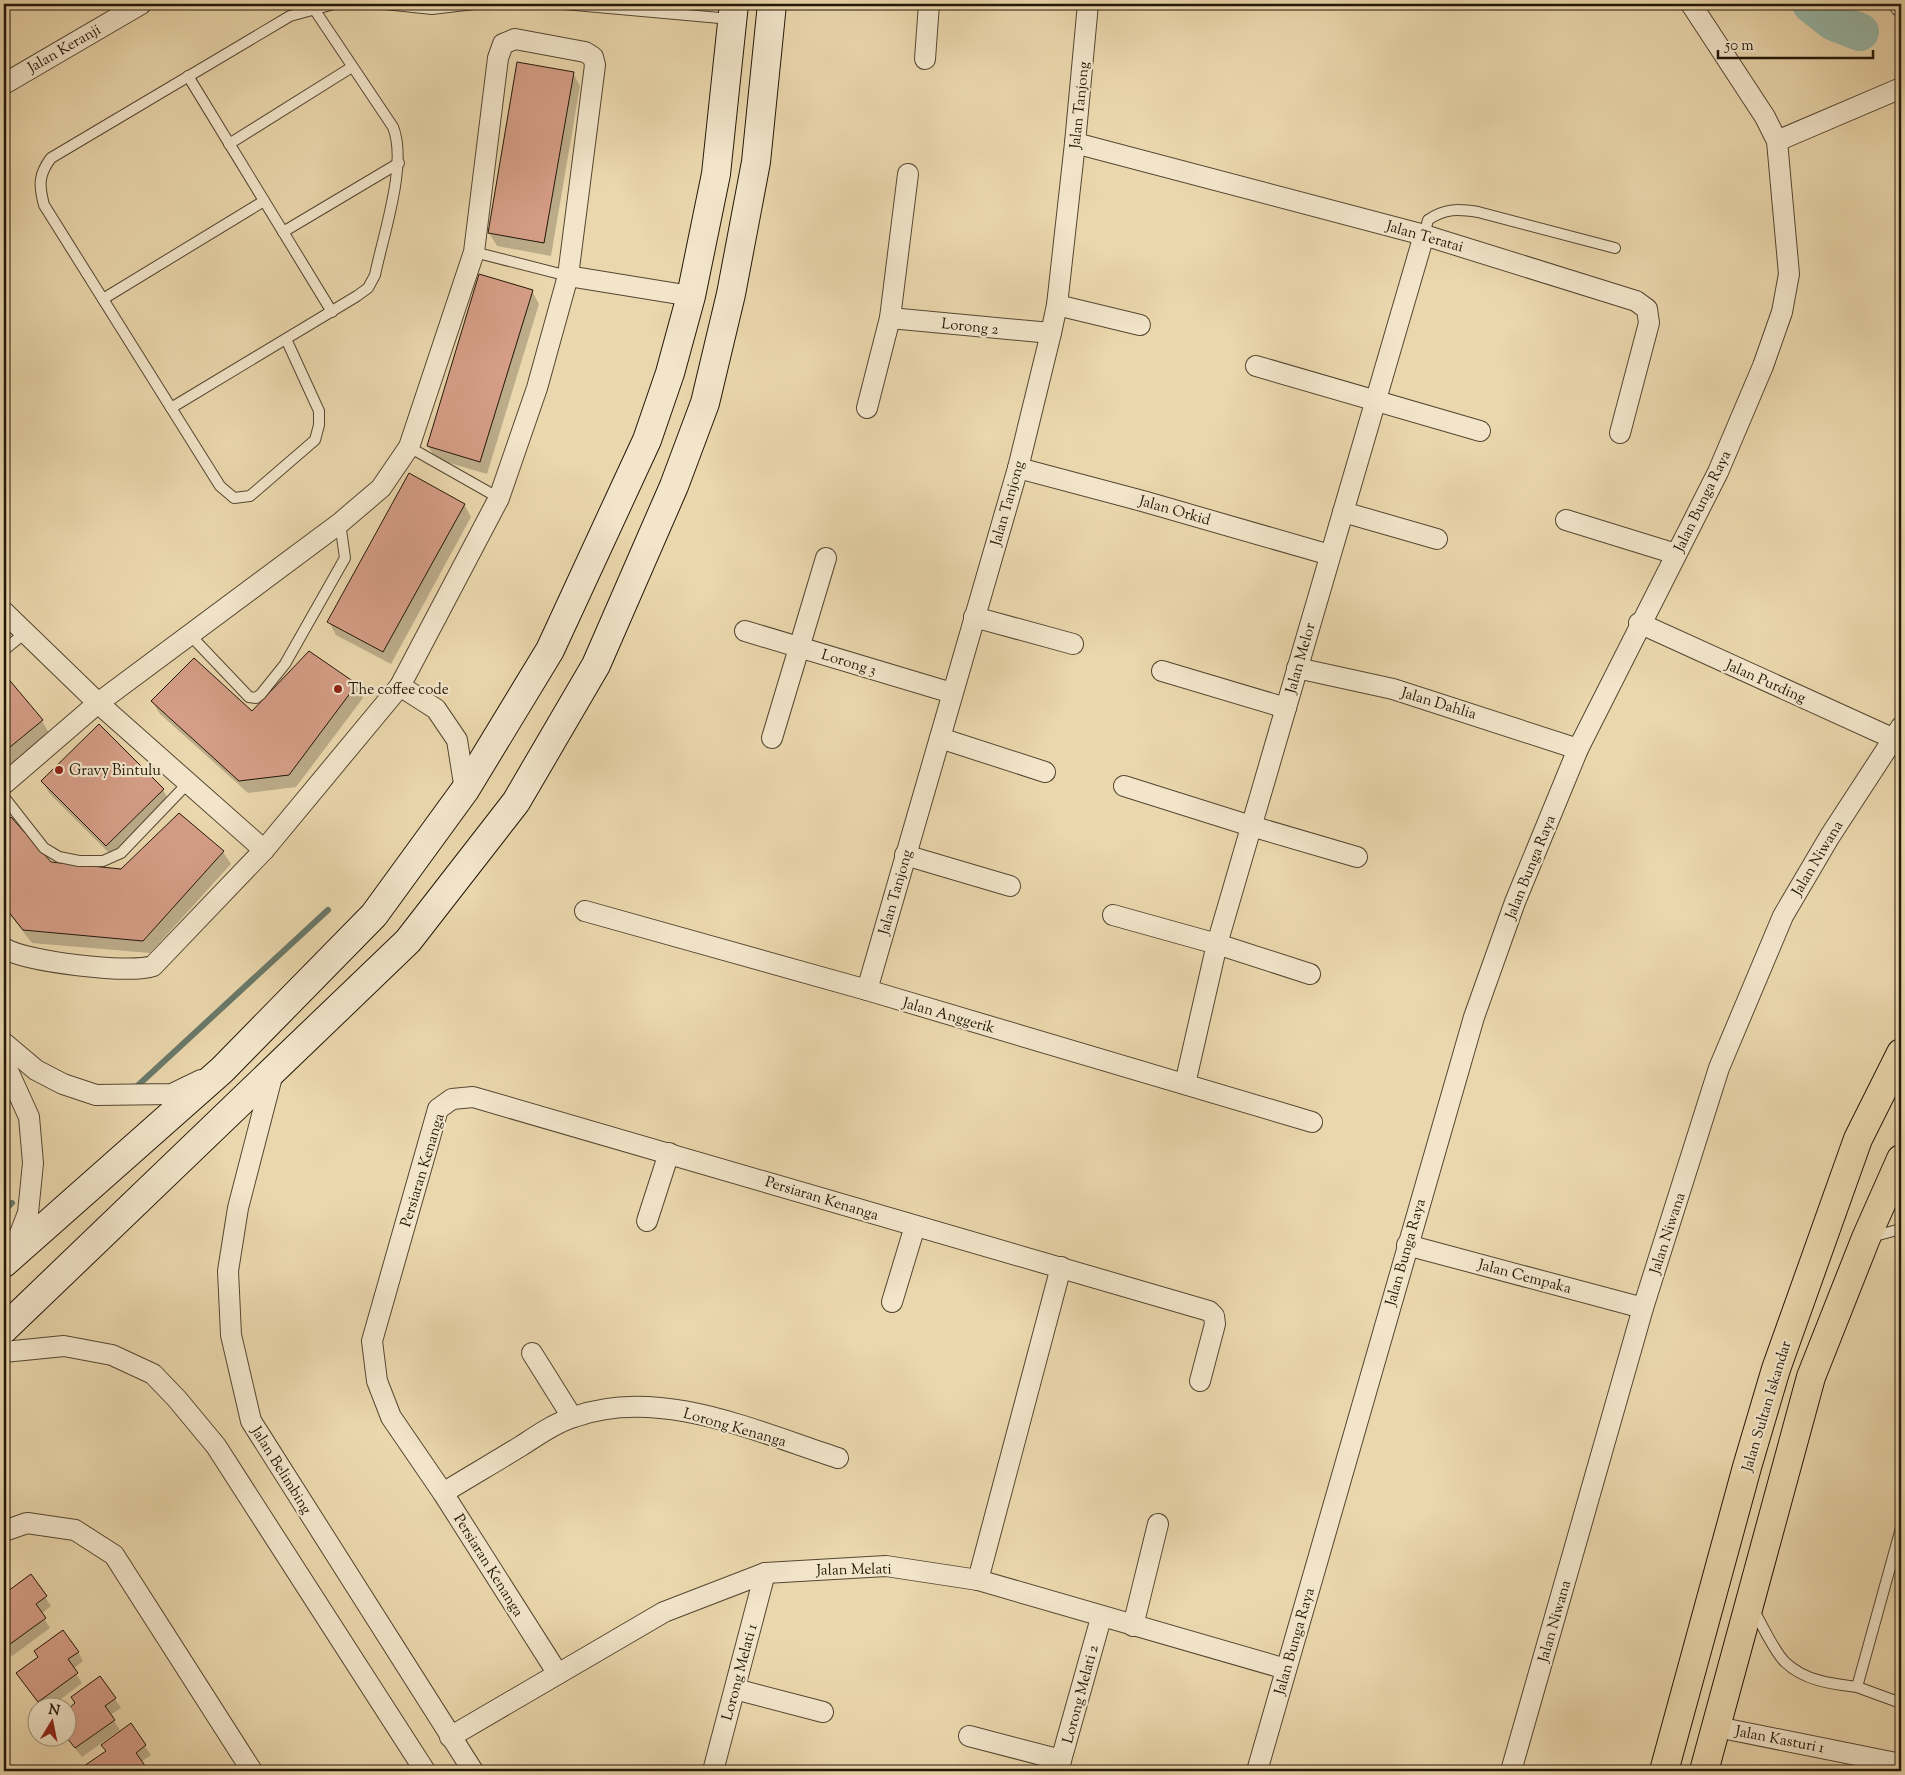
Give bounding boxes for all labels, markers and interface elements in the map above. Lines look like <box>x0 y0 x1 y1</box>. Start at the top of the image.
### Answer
street label: Jalan Keranji <box>23 20 105 79</box>
scale bar <box>1718 28 1872 60</box>
text: 50 m <box>1724 36 1754 57</box>
street label: Jalan Tanjong <box>1065 61 1096 151</box>
street label: Jalan Teratai <box>1383 216 1466 258</box>
street label: Lorong 2 <box>940 314 999 341</box>
street label: Jalan Bunga Raya <box>1669 447 1737 557</box>
street label: Jalan Tanjong <box>986 458 1031 549</box>
street label: Jalan Orkid <box>1135 491 1213 532</box>
street label: Jalan Melor <box>1281 620 1322 697</box>
street label: Lorong 3 <box>819 645 879 682</box>
street label: Jalan Purding <box>1721 655 1809 709</box>
place label: The coffee code <box>348 680 449 701</box>
marker: The coffee code <box>332 683 344 695</box>
street label: Jalan Dahlia <box>1398 683 1479 726</box>
place label: Gravy Bintulu <box>69 761 161 782</box>
marker: Gravy Bintulu <box>53 764 65 776</box>
street label: Jalan Bunga Raya <box>1501 812 1562 924</box>
street label: Jalan Niwana <box>1787 817 1849 901</box>
street label: Jalan Tanjong <box>874 847 919 938</box>
street label: Jalan Anggerik <box>899 993 997 1040</box>
street label: Persiaran Kenanga <box>396 1111 451 1230</box>
street label: Persiaran Kenanga <box>762 1172 881 1227</box>
street label: Jalan Niwana <box>1645 1190 1691 1278</box>
street label: Jalan Bunga Raya <box>1381 1196 1432 1309</box>
street label: Jalan Cempaka <box>1475 1255 1574 1300</box>
street label: Jalan Sultan Iskandar <box>1737 1338 1797 1475</box>
street label: Lorong Kenanga <box>681 1404 789 1453</box>
street label: Jalan Belimbing <box>245 1422 316 1519</box>
street label: Persiaran Kenanga <box>448 1510 528 1621</box>
street label: Jalan Melati <box>815 1559 892 1582</box>
street label: Jalan Niwana <box>1533 1578 1577 1666</box>
street label: Jalan Bunga Raya <box>1270 1585 1321 1698</box>
street label: Lorong Melati 1 <box>717 1622 763 1723</box>
street label: Lorong Melati 2 <box>1058 1643 1105 1746</box>
north arrow <box>28 1698 78 1748</box>
text: N <box>47 1700 61 1722</box>
street label: Jalan Kasturi 1 <box>1733 1721 1826 1759</box>

